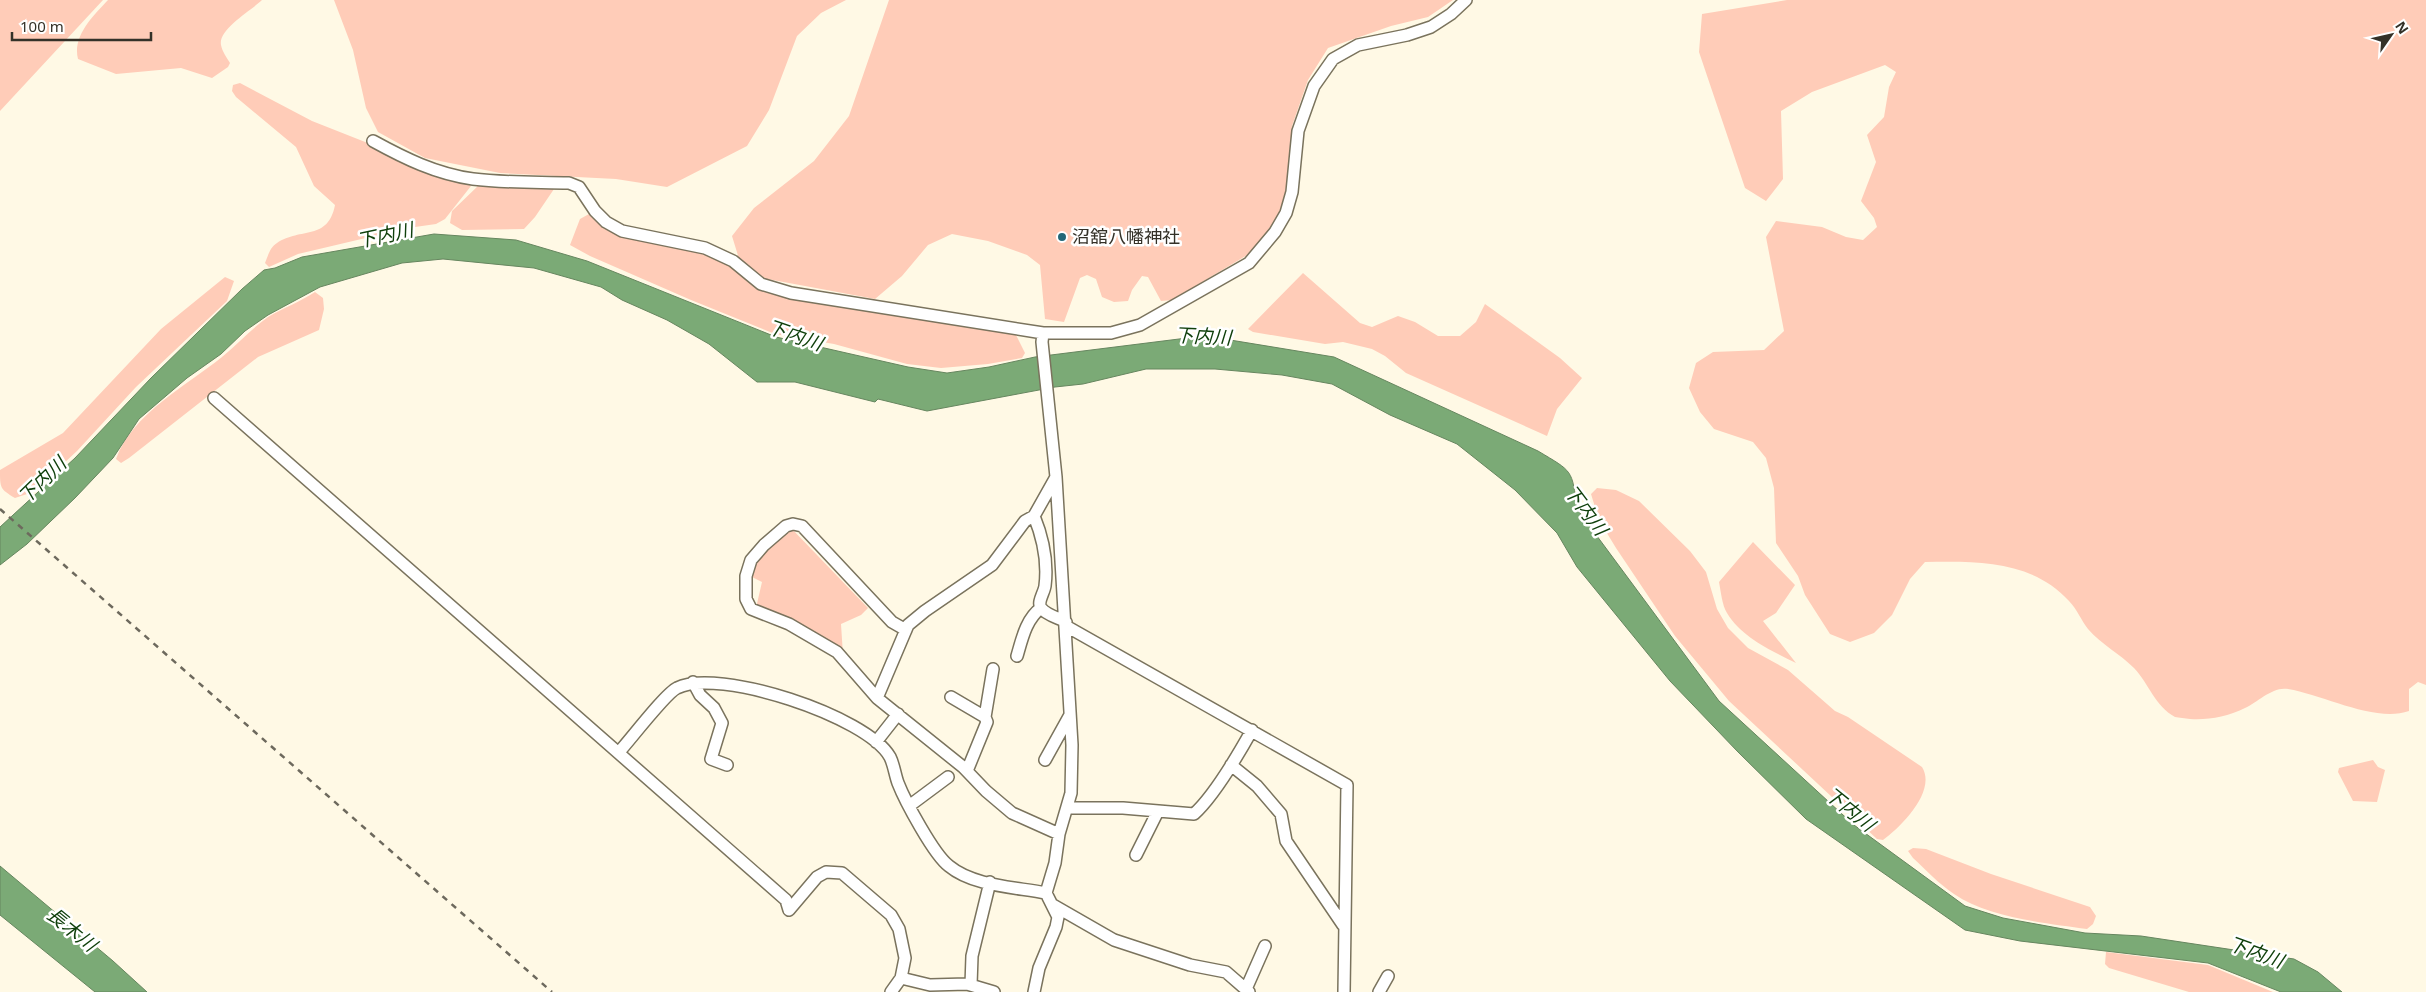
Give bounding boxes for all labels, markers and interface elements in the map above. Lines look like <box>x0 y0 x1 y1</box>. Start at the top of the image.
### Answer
scale bar <box>12 10 151 42</box>
north arrow <box>2366 10 2416 60</box>
text: 100 m <box>20 16 64 36</box>
text: N <box>2391 17 2413 37</box>
water label: 下内川 <box>354 216 418 254</box>
place label: 沼舘八幡神社 <box>1072 224 1180 248</box>
marker: 沼舘八幡神社 <box>1056 231 1068 243</box>
water label: 下内川 <box>764 313 828 357</box>
water label: 下内川 <box>1174 322 1234 351</box>
water label: 下内川 <box>12 449 73 509</box>
water label: 下内川 <box>1558 479 1615 542</box>
water label: 下内川 <box>1820 781 1882 838</box>
water label: 長木川 <box>42 901 104 958</box>
water label: 下内川 <box>2225 930 2289 975</box>

